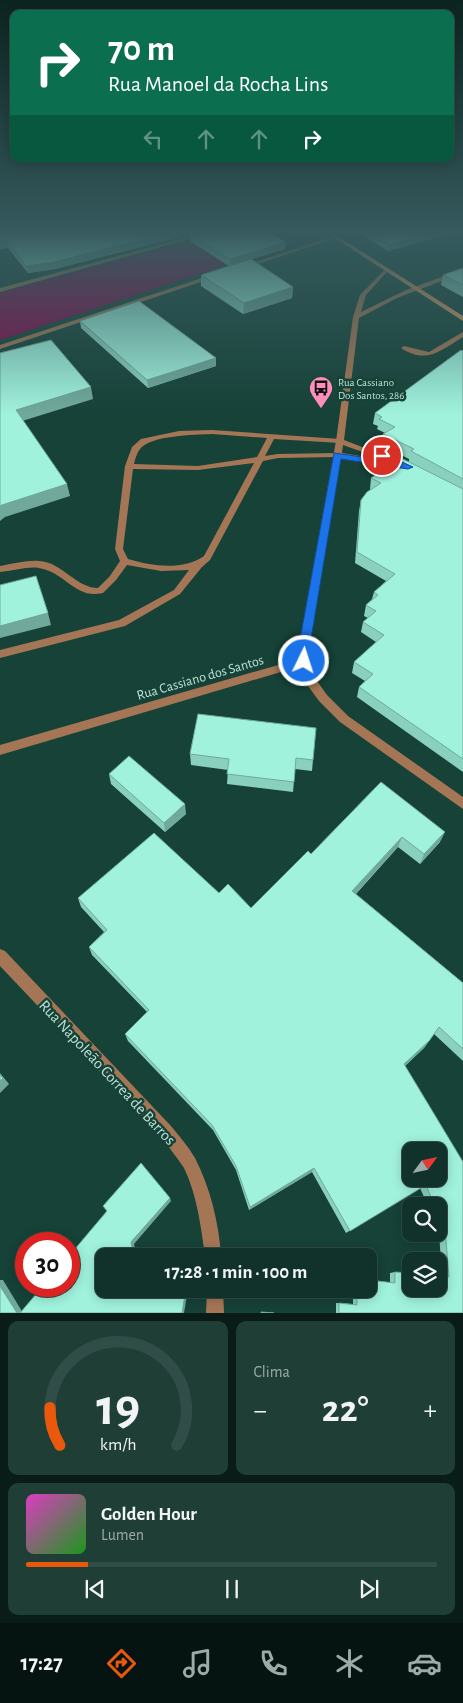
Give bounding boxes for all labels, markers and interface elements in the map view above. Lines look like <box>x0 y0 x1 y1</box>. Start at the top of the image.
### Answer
icon: right <box>25 30 90 95</box>
text: 70 m <box>108 32 175 67</box>
text: Rua Manoel da Rocha Lins <box>108 73 328 95</box>
icon: left <box>139 125 167 153</box>
icon: ahead <box>192 125 220 153</box>
icon: ahead <box>245 125 273 153</box>
icon: right <box>298 125 326 153</box>
bus stop icon: Rua Cassiano Dos Santos, 286 <box>308 375 334 409</box>
place label: Rua Cassiano Dos Santos, 286 <box>338 377 404 401</box>
pin <box>361 435 403 477</box>
icon: arrive <box>368 442 396 470</box>
position arrow <box>277 634 329 686</box>
street label: Rua Cassiano dos Santos <box>135 653 265 703</box>
street label: Rua Napoleão Correa de Barros <box>36 997 179 1148</box>
north arrow <box>402 1142 448 1188</box>
map controls <box>402 1142 447 1297</box>
button: search <box>402 1197 447 1242</box>
speed limit sign: 30 <box>15 1232 80 1297</box>
button: layers <box>402 1252 447 1297</box>
text: 17:28 · 1 min · 100 m <box>165 1263 307 1282</box>
text: Clima <box>254 1364 290 1380</box>
text: 19 <box>96 1382 140 1434</box>
text: 22° <box>322 1391 369 1429</box>
text: − <box>254 1397 267 1425</box>
text: + <box>424 1397 437 1425</box>
text: km/h <box>99 1436 136 1454</box>
text: Golden Hour <box>101 1505 197 1524</box>
text: Lumen <box>101 1527 144 1543</box>
icon: previous <box>81 1575 109 1603</box>
icon: pause <box>218 1575 246 1603</box>
icon: next <box>355 1575 383 1603</box>
icon: directions <box>104 1646 139 1681</box>
icon: music <box>180 1646 215 1681</box>
icon: phone <box>256 1646 291 1681</box>
icon: climate <box>332 1646 367 1681</box>
icon: car <box>407 1646 442 1681</box>
text: 17:27 <box>20 1652 63 1674</box>

